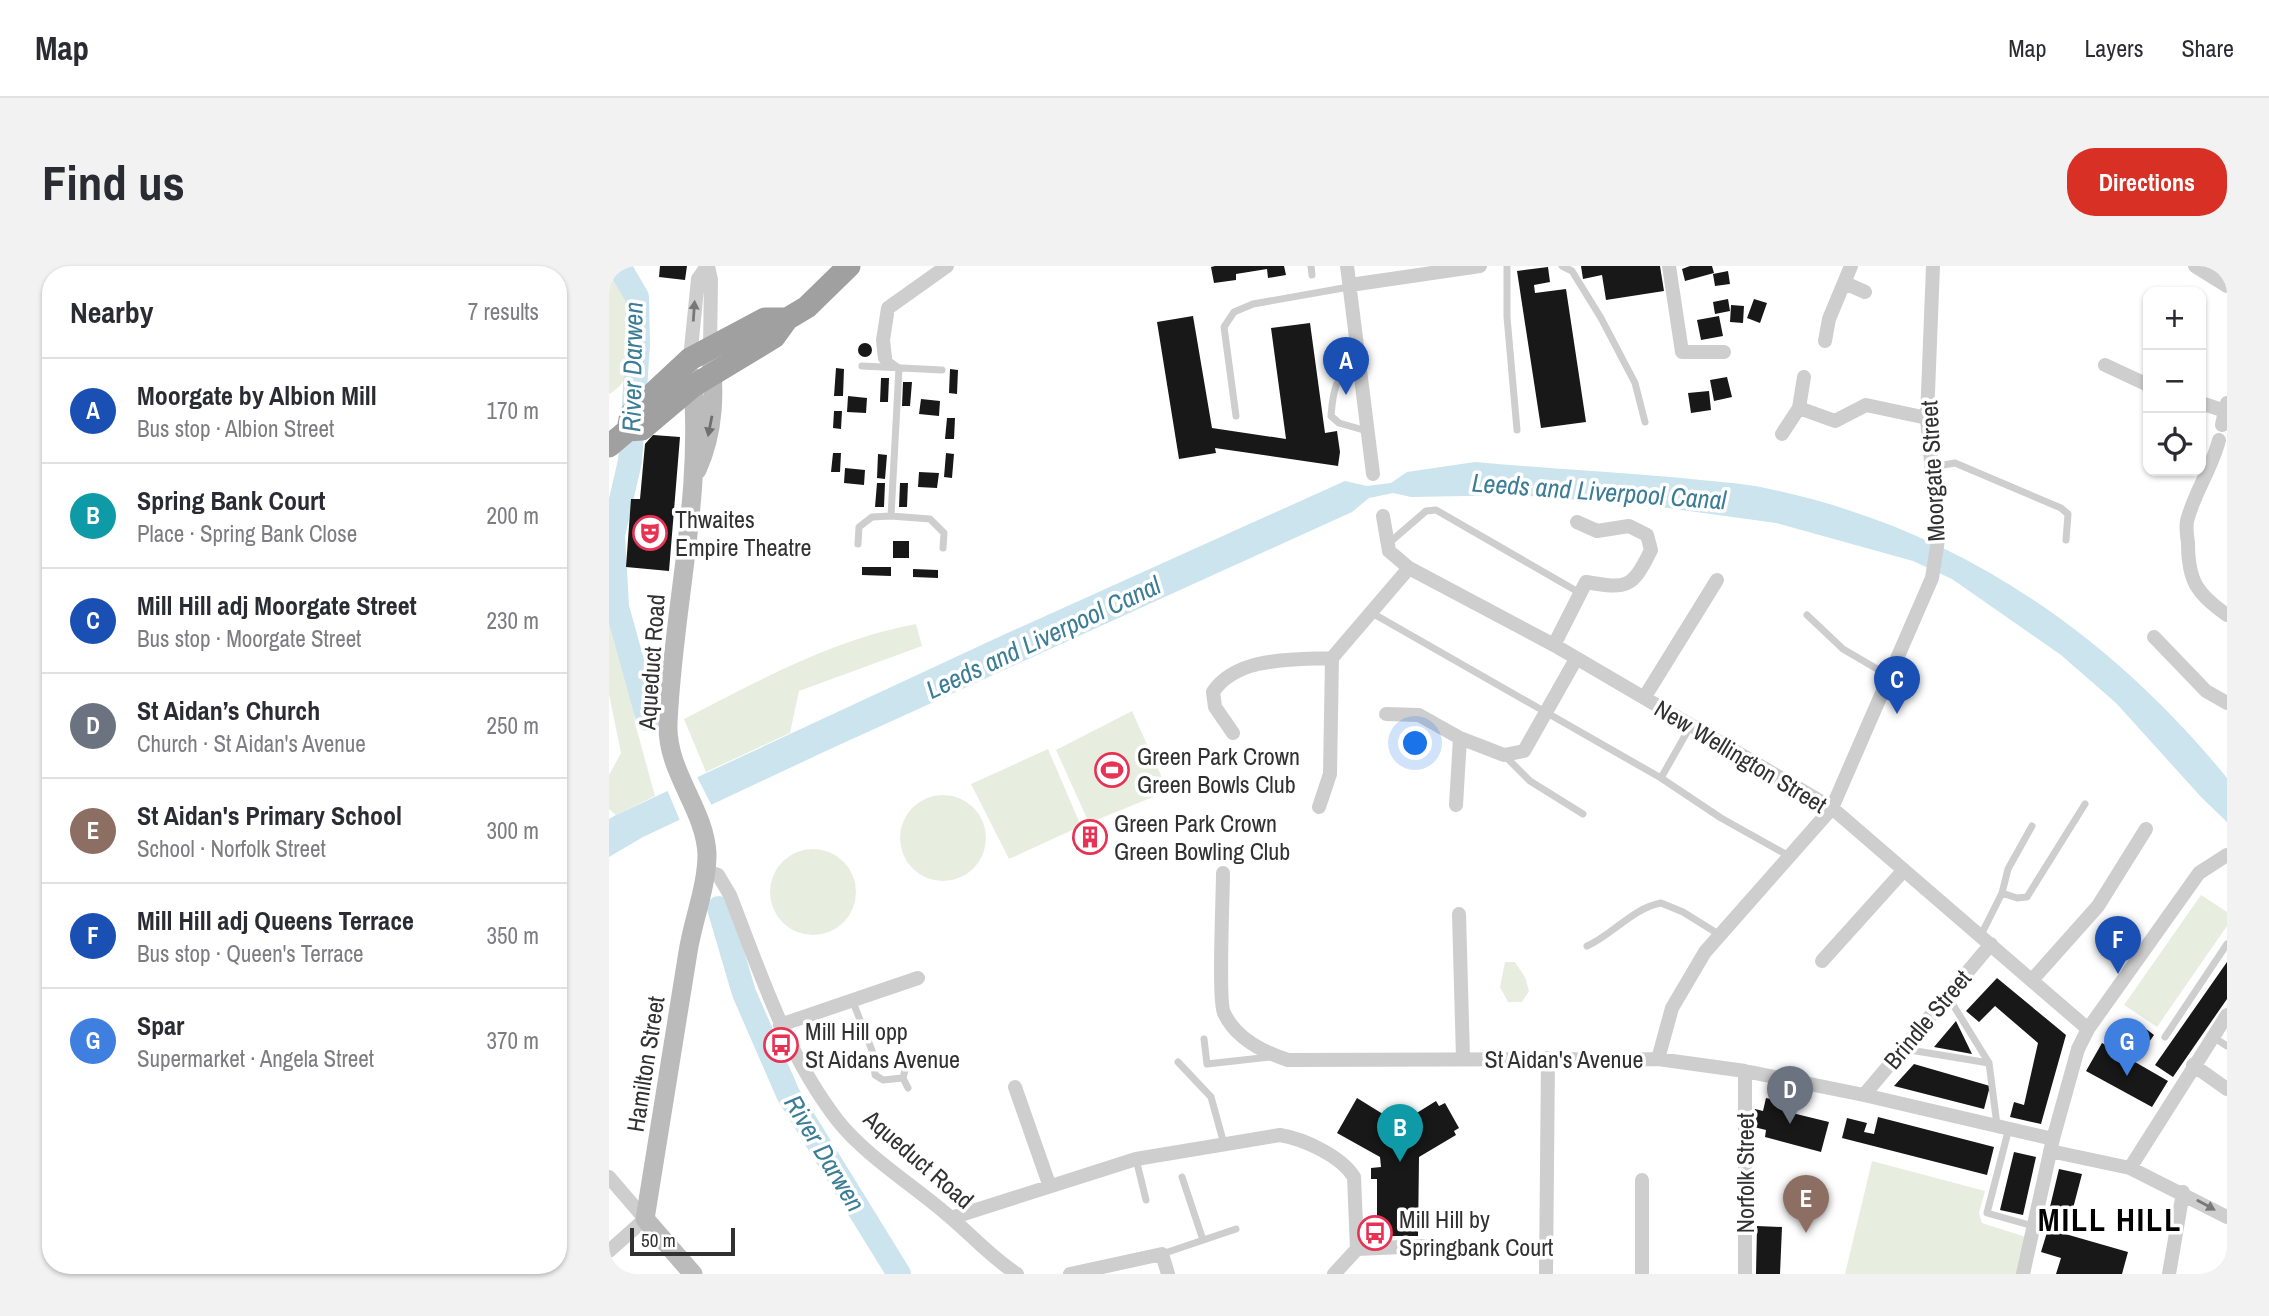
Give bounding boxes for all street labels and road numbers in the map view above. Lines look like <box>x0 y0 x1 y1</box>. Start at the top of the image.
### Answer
street label: Moorgate Street <box>1912 399 1952 542</box>
street label: Aqueduct Road <box>630 593 672 732</box>
street label: New Wellington Street <box>1649 692 1833 820</box>
street label: Brindle Street <box>1876 962 1978 1075</box>
street label: Hamilton Street <box>619 993 672 1134</box>
street label: St Aidan's Avenue <box>1485 1043 1643 1075</box>
street label: Aqueduct Road <box>857 1102 981 1216</box>
street label: Norfolk Street <box>1729 1112 1761 1233</box>

